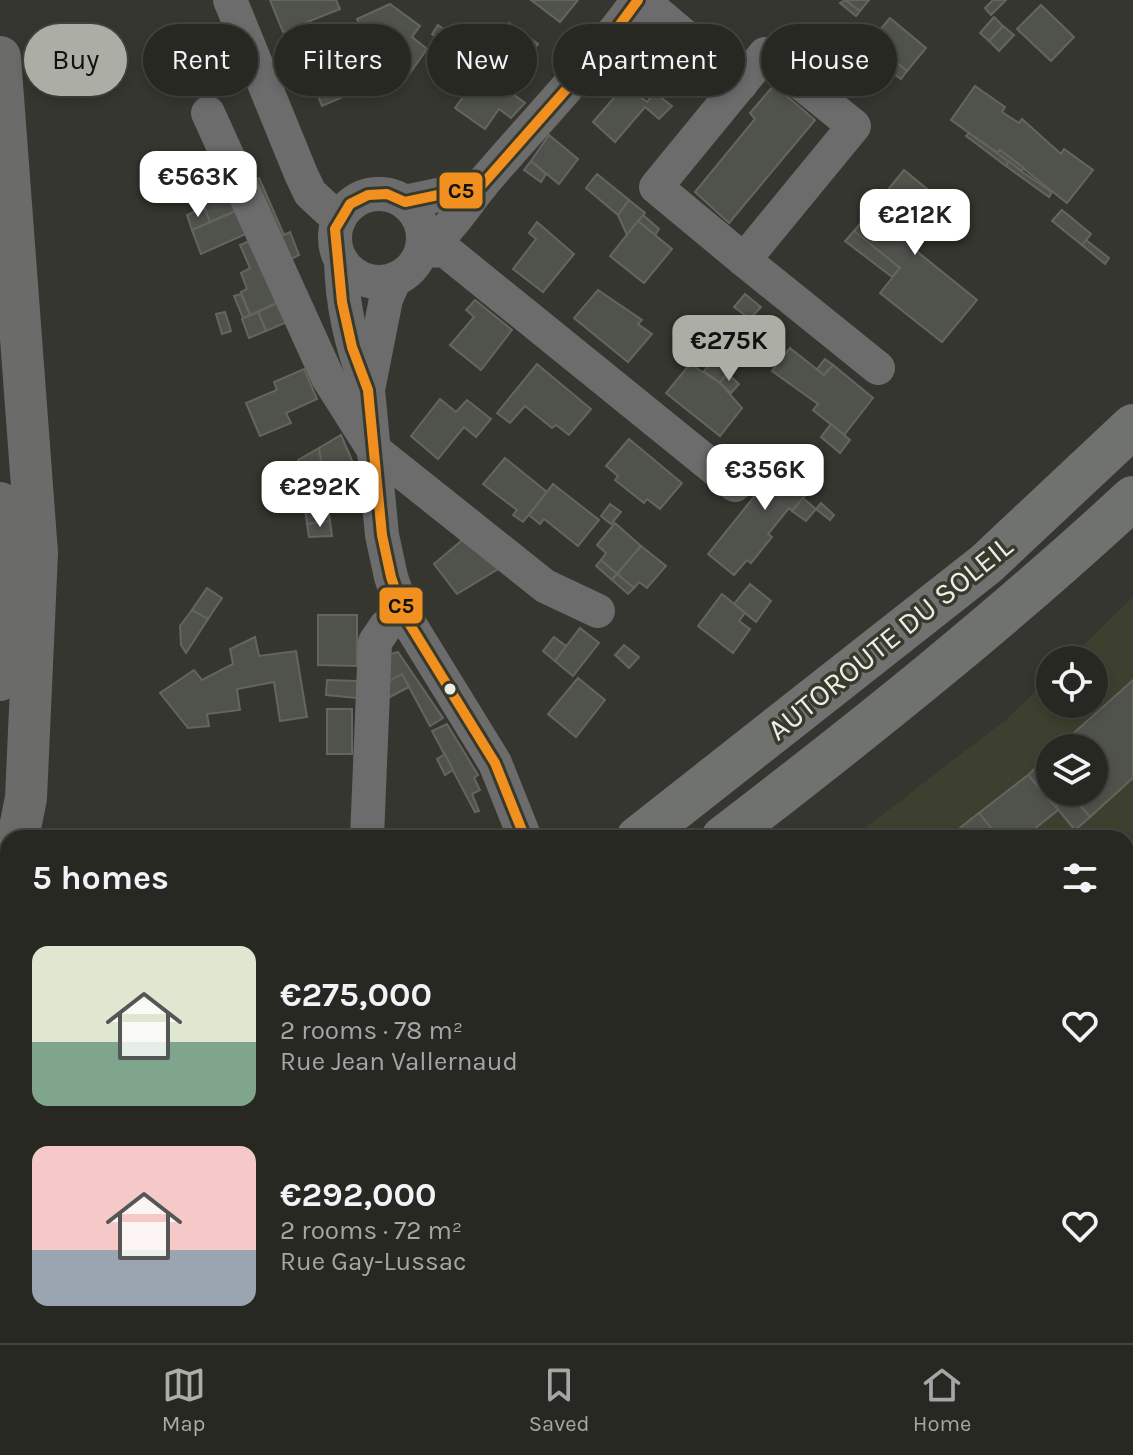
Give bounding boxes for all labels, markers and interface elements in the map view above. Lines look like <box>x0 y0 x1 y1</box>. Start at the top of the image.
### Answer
chip: Buy <box>24 24 127 96</box>
chip: Rent <box>143 24 258 96</box>
chip: Filters <box>274 24 411 96</box>
chip: New <box>427 24 537 96</box>
chip: Apartment <box>553 24 745 96</box>
chip: House <box>761 24 897 96</box>
pin: €563K <box>142 151 254 219</box>
text: €563K <box>158 161 238 192</box>
line badge: C5 <box>438 171 484 210</box>
text: C5 <box>448 178 474 204</box>
pin: €212K <box>859 189 971 257</box>
text: €212K <box>878 199 952 230</box>
pin: €275K <box>673 315 785 383</box>
text: €275K <box>690 325 768 356</box>
pin: €356K <box>709 444 821 512</box>
text: €356K <box>725 454 805 485</box>
pin: €292K <box>264 461 376 529</box>
text: €292K <box>280 471 360 502</box>
street label: AUTOROUTE DU SOLEIL <box>760 528 1020 748</box>
line badge: C5 <box>378 586 424 625</box>
text: C5 <box>388 593 414 619</box>
map controls <box>1036 646 1108 806</box>
button: locate <box>1036 646 1108 718</box>
unlabelled marker <box>442 681 458 697</box>
button: layers <box>1036 734 1108 806</box>
icon: filters <box>1058 856 1102 900</box>
text: 5 homes <box>32 858 169 898</box>
text: €275,000 <box>280 975 432 1015</box>
icon: home <box>96 978 192 1074</box>
icon: heart <box>1058 1004 1102 1048</box>
text: 2 rooms · 78 m² <box>280 1015 463 1046</box>
text: Rue Jean Vallernaud <box>280 1046 518 1077</box>
text: €292,000 <box>280 1175 437 1215</box>
icon: home <box>96 1178 192 1274</box>
icon: heart <box>1058 1204 1102 1248</box>
text: 2 rooms · 72 m² <box>280 1215 462 1246</box>
text: Rue Gay-Lussac <box>280 1246 466 1277</box>
tab: Map <box>162 1363 206 1437</box>
tab: Saved <box>529 1363 590 1437</box>
tab: Home <box>913 1363 971 1437</box>

